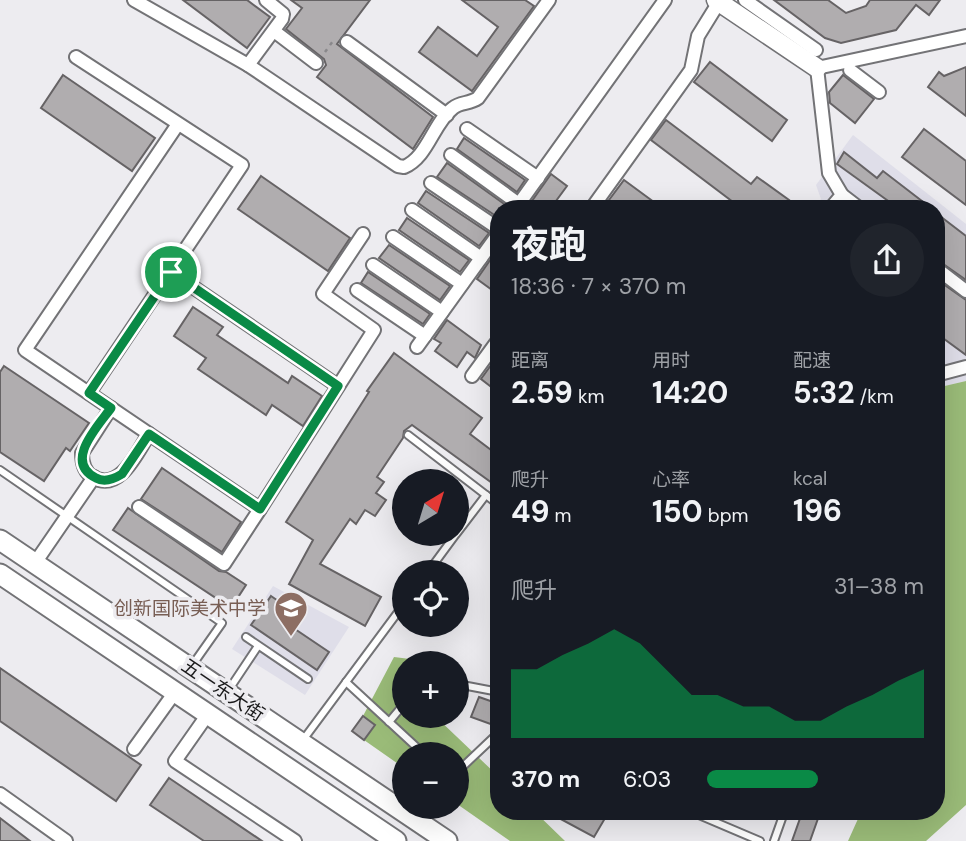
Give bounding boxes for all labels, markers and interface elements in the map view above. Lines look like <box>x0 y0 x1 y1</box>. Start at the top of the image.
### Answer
text: 夜跑 <box>511 220 587 270</box>
button: share <box>850 223 924 297</box>
pin <box>141 242 201 302</box>
icon: arrive <box>152 253 190 291</box>
text: 18:36 · 7 × 370 m <box>511 271 686 301</box>
text: 距离 <box>511 348 549 373</box>
text: 用时 <box>652 348 690 373</box>
text: 配速 <box>793 348 831 373</box>
text: 2.59 <box>511 373 573 412</box>
text: 14:20 <box>652 373 728 412</box>
text: 5:32 <box>793 373 855 412</box>
text: km <box>573 384 604 409</box>
text: /km <box>855 384 894 409</box>
text: kcal <box>793 466 827 491</box>
text: 爬升 <box>511 467 549 492</box>
text: 心率 <box>652 467 690 492</box>
north arrow <box>392 469 469 546</box>
map controls <box>392 469 469 819</box>
text: 196 <box>793 491 842 530</box>
text: 49 <box>511 492 550 531</box>
text: 150 <box>652 492 703 531</box>
text: m <box>550 503 572 528</box>
text: bpm <box>703 503 748 528</box>
button: locate <box>392 560 469 637</box>
text: 31–38 m <box>834 571 924 601</box>
text: 爬升 <box>511 575 557 605</box>
school or university icon: 创新国际美术中学 <box>272 589 310 638</box>
place label: 创新国际美术中学 <box>114 596 266 621</box>
button: + <box>392 651 469 728</box>
street label: 五一东大街 <box>177 653 269 727</box>
button: − <box>392 742 469 819</box>
text: 370 m <box>511 764 580 794</box>
text: 6:03 <box>623 764 671 794</box>

